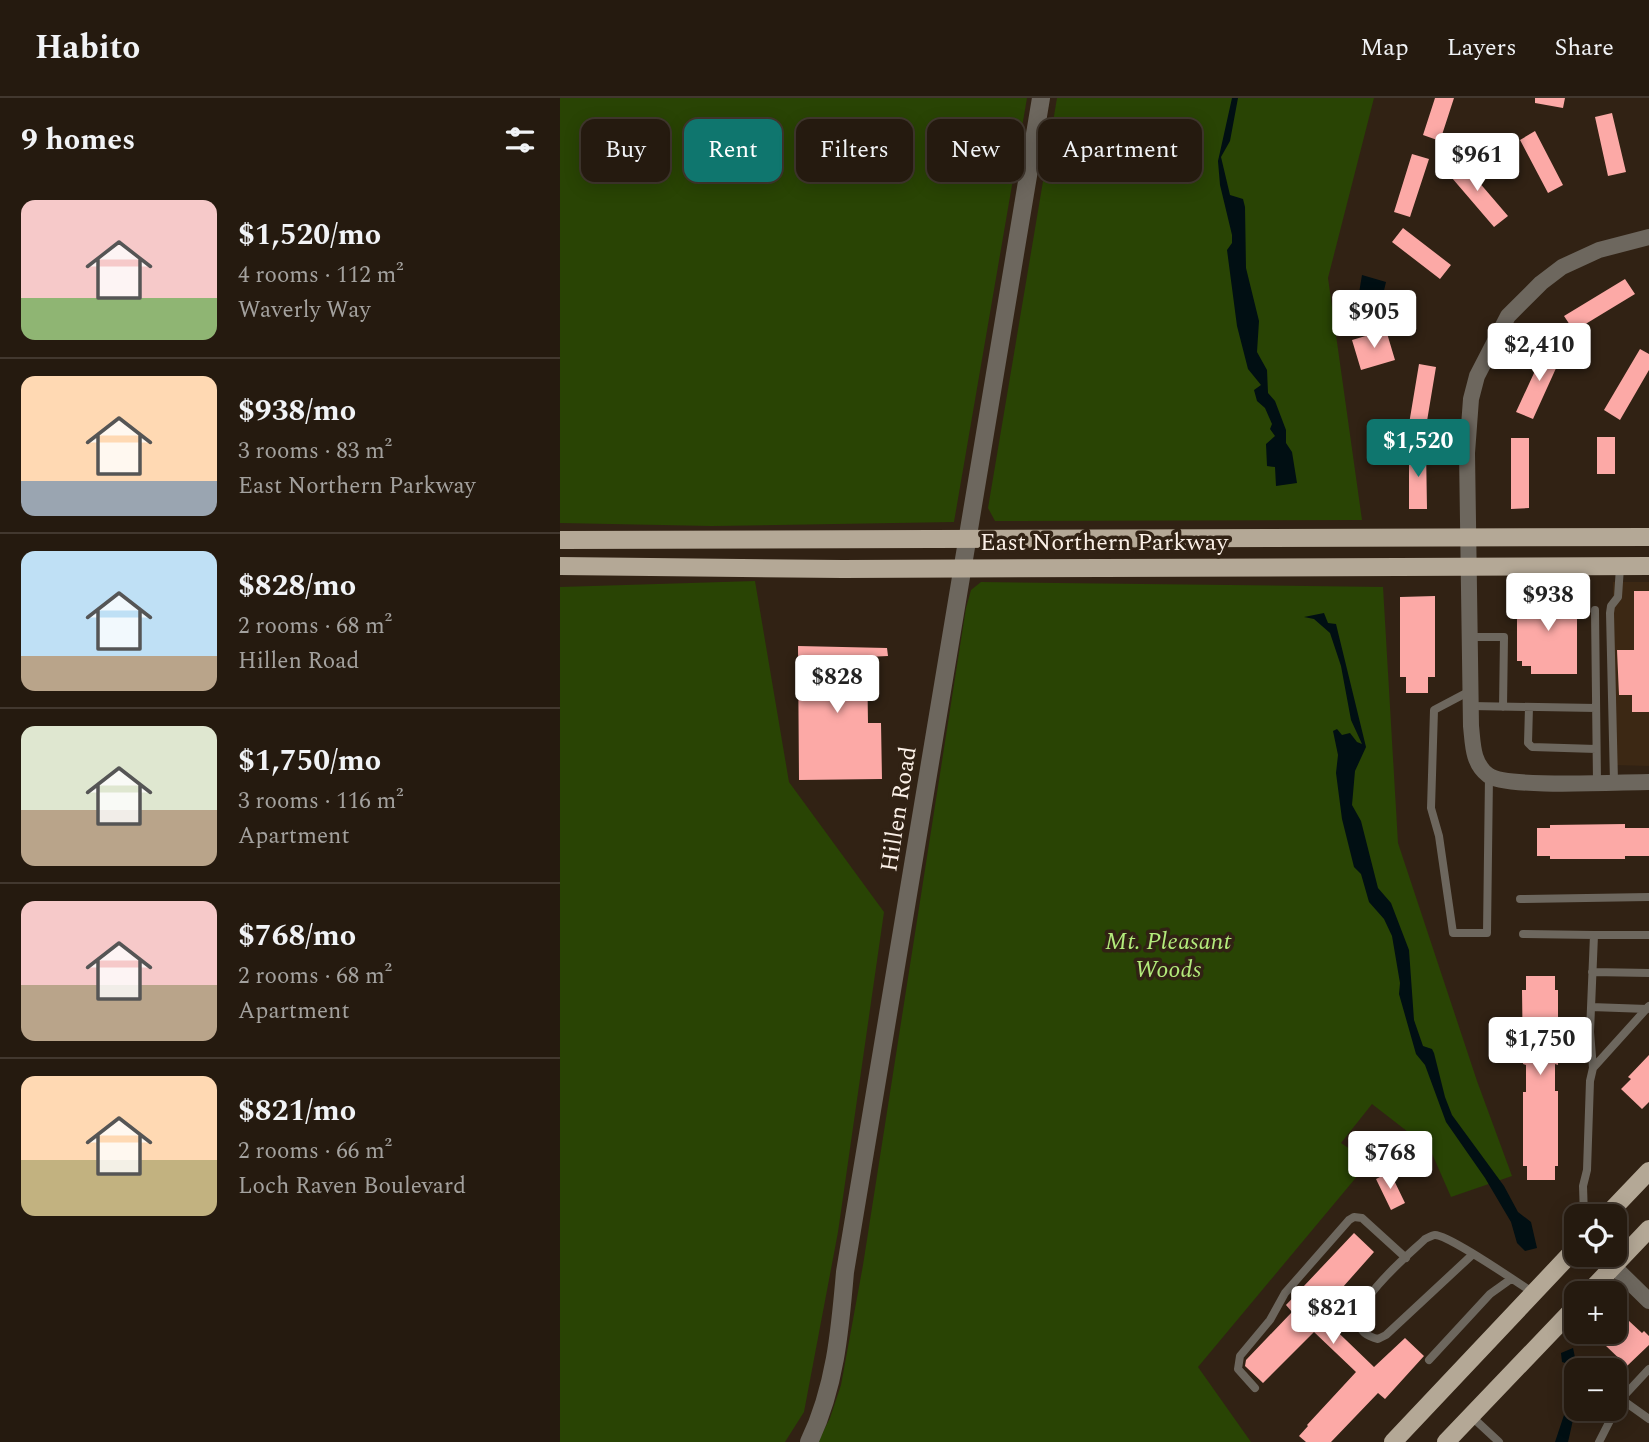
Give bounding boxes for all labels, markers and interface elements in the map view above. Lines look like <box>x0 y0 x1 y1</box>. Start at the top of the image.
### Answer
text: Habito <box>35 23 140 73</box>
text: Map <box>1360 30 1409 66</box>
text: Layers <box>1447 30 1517 66</box>
text: Share <box>1555 30 1614 66</box>
text: 9 homes <box>21 117 135 163</box>
chip: Buy <box>581 119 670 182</box>
chip: Rent <box>684 119 782 182</box>
chip: Filters <box>796 119 913 182</box>
chip: New <box>927 119 1024 182</box>
chip: Apartment <box>1038 119 1202 182</box>
icon: filters <box>501 121 539 159</box>
pin: $961 <box>1436 134 1518 193</box>
text: $961 <box>1451 138 1503 173</box>
text: $1,520/mo <box>238 212 381 258</box>
icon: home <box>77 228 161 312</box>
text: 4 rooms · 112 m² <box>238 258 404 293</box>
pin: $905 <box>1333 290 1415 350</box>
text: Waverly Way <box>238 293 370 328</box>
text: $905 <box>1348 295 1400 330</box>
pin: $2,410 <box>1482 324 1596 383</box>
text: $2,410 <box>1504 328 1574 363</box>
text: $938/mo <box>238 388 356 434</box>
icon: home <box>77 404 161 488</box>
pin: $1,520 <box>1361 420 1475 479</box>
text: $1,520 <box>1383 424 1453 459</box>
text: 3 rooms · 83 m² <box>238 434 392 469</box>
text: East Northern Parkway <box>238 469 476 504</box>
street label: East Northern Parkway <box>980 525 1229 561</box>
text: $828/mo <box>238 563 356 609</box>
pin: $938 <box>1507 574 1589 633</box>
text: $938 <box>1522 578 1574 613</box>
icon: home <box>77 579 161 663</box>
text: 2 rooms · 68 m² <box>238 609 392 644</box>
text: Hillen Road <box>238 644 359 679</box>
pin: $828 <box>796 656 878 715</box>
text: $828 <box>811 660 863 695</box>
text: $1,750/mo <box>238 738 381 784</box>
street label: Hillen Road <box>871 744 927 875</box>
icon: home <box>77 754 161 838</box>
text: 3 rooms · 116 m² <box>238 784 404 819</box>
text: Apartment <box>238 819 350 854</box>
text: $768/mo <box>238 913 356 959</box>
park label: Mt. Pleasant Woods <box>1105 924 1231 988</box>
icon: home <box>77 929 161 1013</box>
text: 2 rooms · 68 m² <box>238 959 392 994</box>
text: Apartment <box>238 994 350 1029</box>
pin: $1,750 <box>1483 1018 1597 1077</box>
text: $1,750 <box>1505 1022 1575 1057</box>
text: $821/mo <box>238 1088 356 1134</box>
icon: home <box>77 1104 161 1188</box>
pin: $768 <box>1349 1132 1431 1191</box>
text: 2 rooms · 66 m² <box>238 1134 392 1169</box>
text: $768 <box>1364 1136 1416 1171</box>
text: Loch Raven Boulevard <box>238 1169 466 1204</box>
map controls <box>1564 1204 1627 1421</box>
button: locate <box>1564 1204 1627 1267</box>
button: + <box>1564 1281 1627 1344</box>
pin: $821 <box>1292 1286 1374 1346</box>
text: $821 <box>1307 1291 1359 1326</box>
button: − <box>1564 1358 1627 1421</box>

